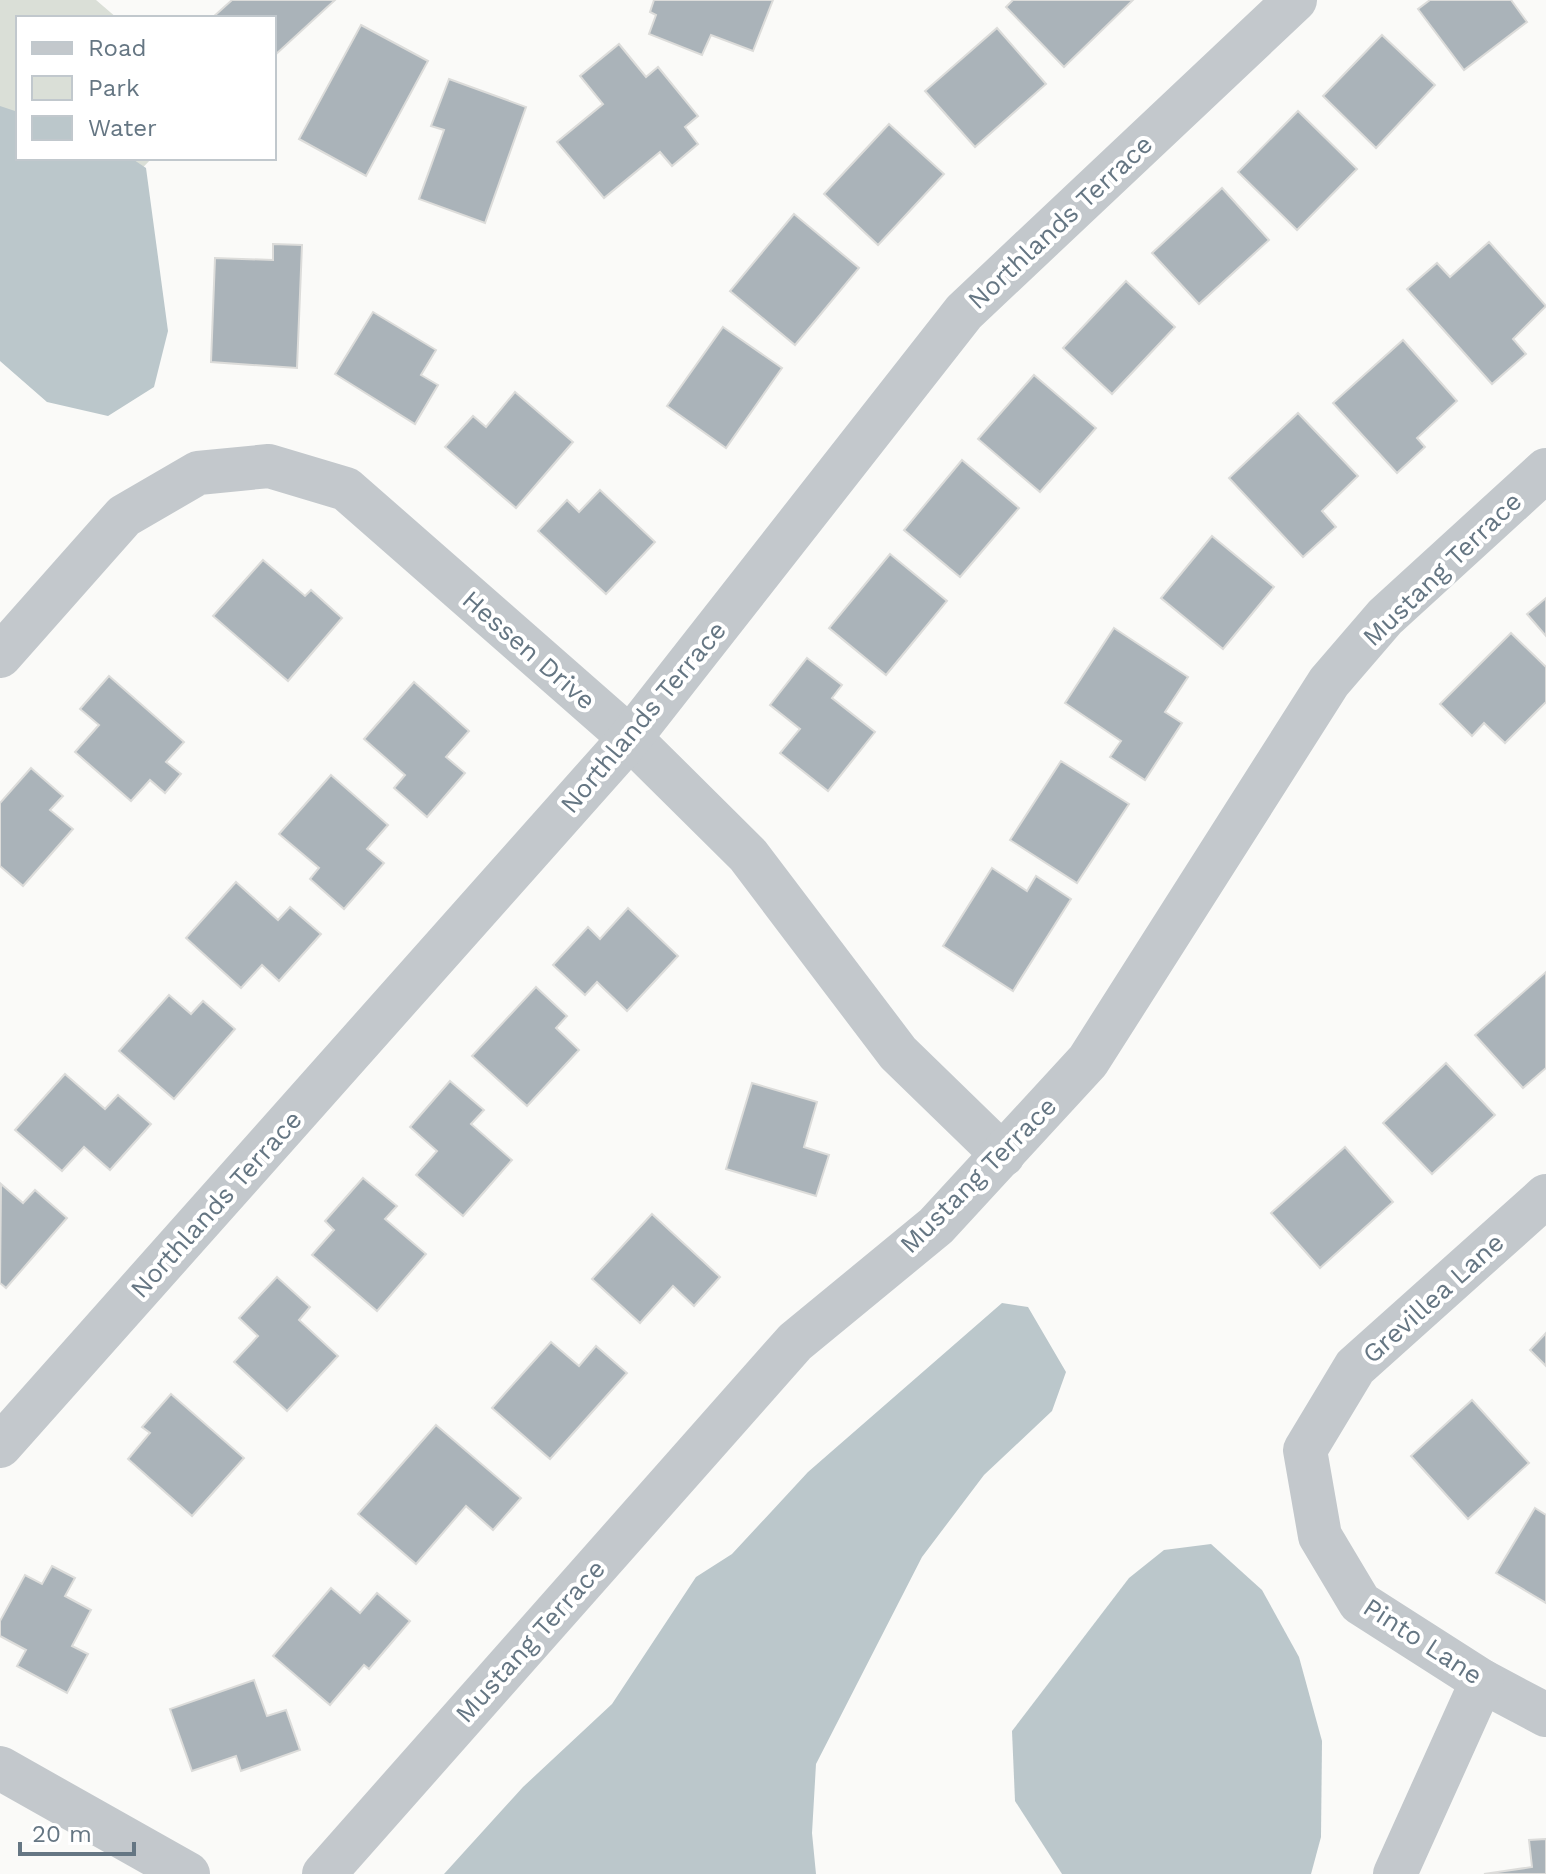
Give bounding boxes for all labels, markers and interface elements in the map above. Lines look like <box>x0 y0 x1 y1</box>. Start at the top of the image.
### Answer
legend <box>16 16 276 160</box>
text: Road <box>88 34 147 62</box>
text: Park <box>88 74 140 102</box>
text: Water <box>88 114 157 142</box>
street label: Northlands Terrace <box>962 129 1158 315</box>
street label: Mustang Terrace <box>1357 486 1527 652</box>
street label: Hessen Drive <box>457 584 601 716</box>
street label: Northlands Terrace <box>554 615 732 819</box>
street label: Mustang Terrace <box>894 1091 1062 1259</box>
street label: Northlands Terrace <box>124 1104 308 1304</box>
street label: Grevillea Lane <box>1356 1227 1510 1369</box>
street label: Mustang Terrace <box>449 1554 611 1728</box>
street label: Pinto Lane <box>1358 1592 1488 1690</box>
scale bar <box>20 1806 134 1856</box>
text: 20 m <box>32 1820 92 1848</box>

